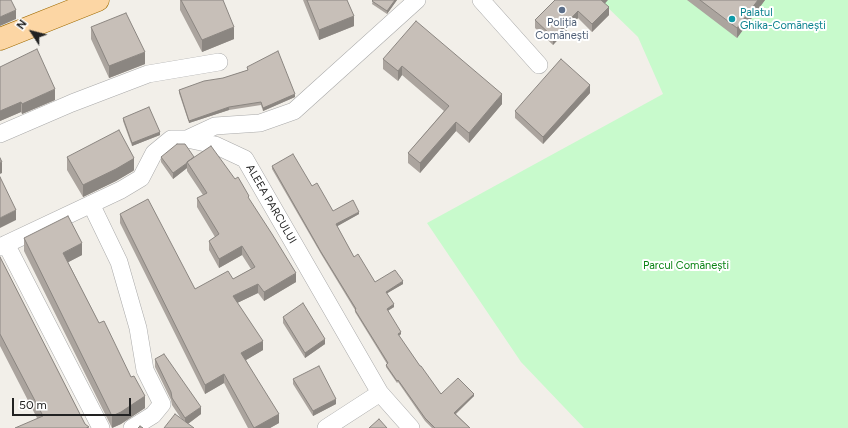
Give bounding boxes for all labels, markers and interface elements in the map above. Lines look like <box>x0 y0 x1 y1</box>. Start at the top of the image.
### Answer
marker: Poliția Comănești <box>557 5 567 15</box>
place label: Palatul Ghika-Comănești <box>740 6 826 32</box>
north arrow <box>12 12 52 52</box>
marker: Palatul Ghika-Comănești <box>727 14 737 24</box>
place label: Poliția Comănești <box>535 16 589 42</box>
text: N <box>14 17 30 32</box>
street label: ALEEA PARCULUI <box>243 162 299 246</box>
park label: Parcul Comănești <box>643 259 729 273</box>
scale bar <box>14 390 133 416</box>
text: 50 m <box>19 398 47 412</box>

